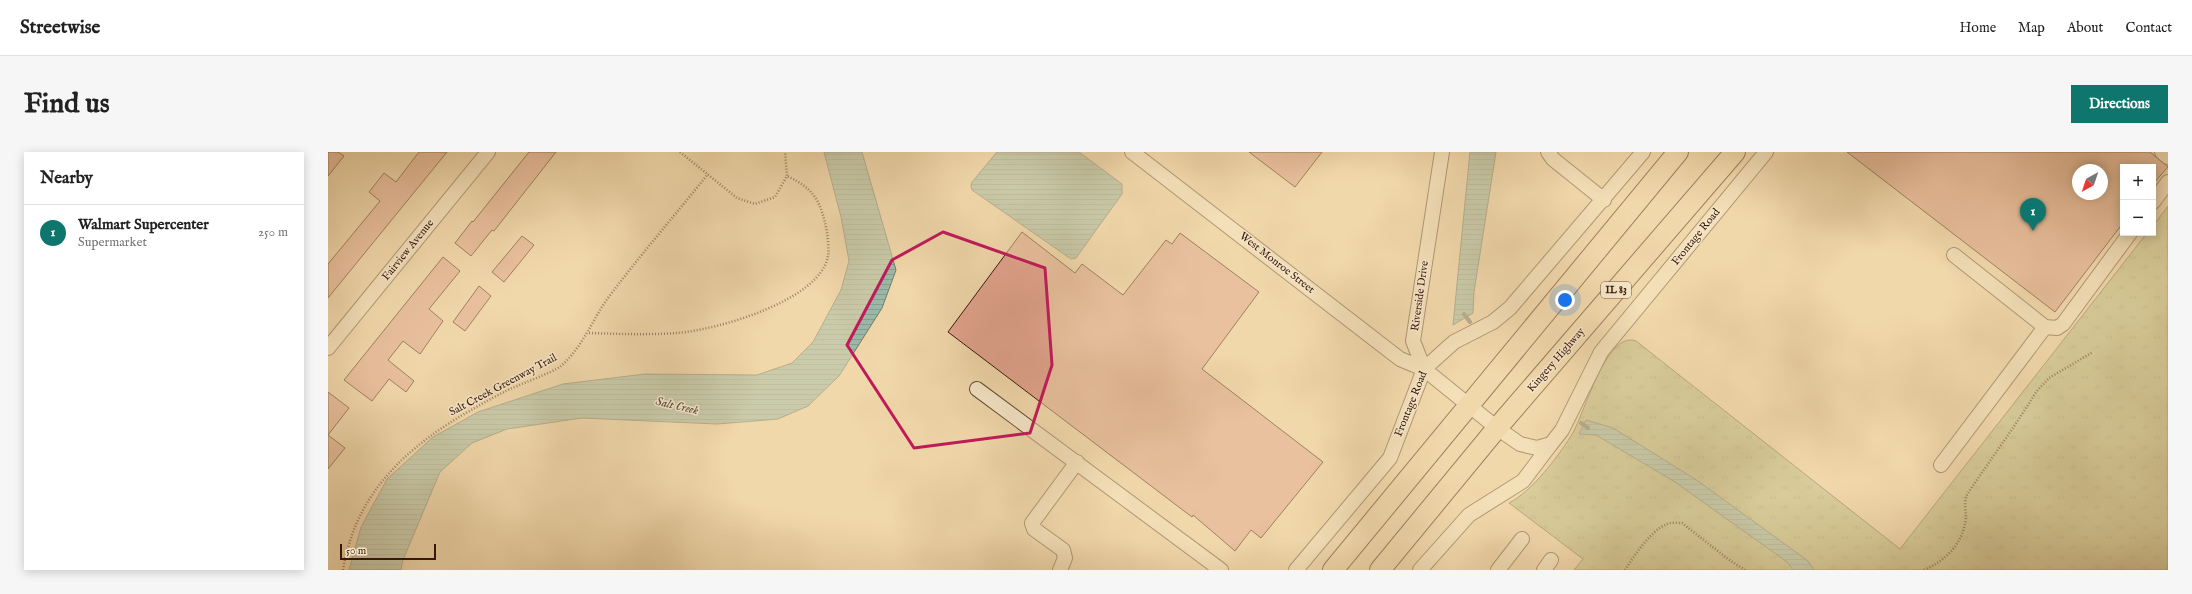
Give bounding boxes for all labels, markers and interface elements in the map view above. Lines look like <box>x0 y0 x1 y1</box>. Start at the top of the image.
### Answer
text: Streetwise <box>20 16 100 40</box>
text: Home <box>1960 19 1996 37</box>
text: Map <box>2018 19 2045 37</box>
text: About <box>2067 19 2103 37</box>
text: Contact <box>2125 19 2172 37</box>
button: Directions <box>2071 85 2168 123</box>
text: Find us <box>24 87 110 122</box>
north arrow <box>2072 164 2108 200</box>
map controls <box>2120 164 2156 236</box>
button: + <box>2120 164 2156 200</box>
text: Nearby <box>40 168 93 189</box>
pin: 1 <box>2020 198 2046 231</box>
button: − <box>2120 200 2156 236</box>
street label: Frontage Road <box>1669 206 1723 268</box>
text: Walmart Supercenter <box>78 215 209 234</box>
street label: Fairview Avenue <box>379 217 437 283</box>
text: 1 <box>51 224 55 241</box>
text: 250 m <box>258 224 288 241</box>
street label: West Monroe Street <box>1237 229 1318 297</box>
text: Supermarket <box>78 234 147 251</box>
street label: Riverside Drive <box>1408 260 1432 332</box>
road number: IL 83 <box>1601 282 1631 298</box>
your location <box>1555 290 1575 310</box>
street label: Kingery Highway <box>1524 324 1588 395</box>
street label: Salt Creek Greenway Trail <box>447 351 559 419</box>
street label: Frontage Road <box>1392 369 1431 439</box>
water label: Salt Creek <box>654 394 700 418</box>
scale bar <box>340 542 436 561</box>
text: 50 m <box>346 544 366 558</box>

